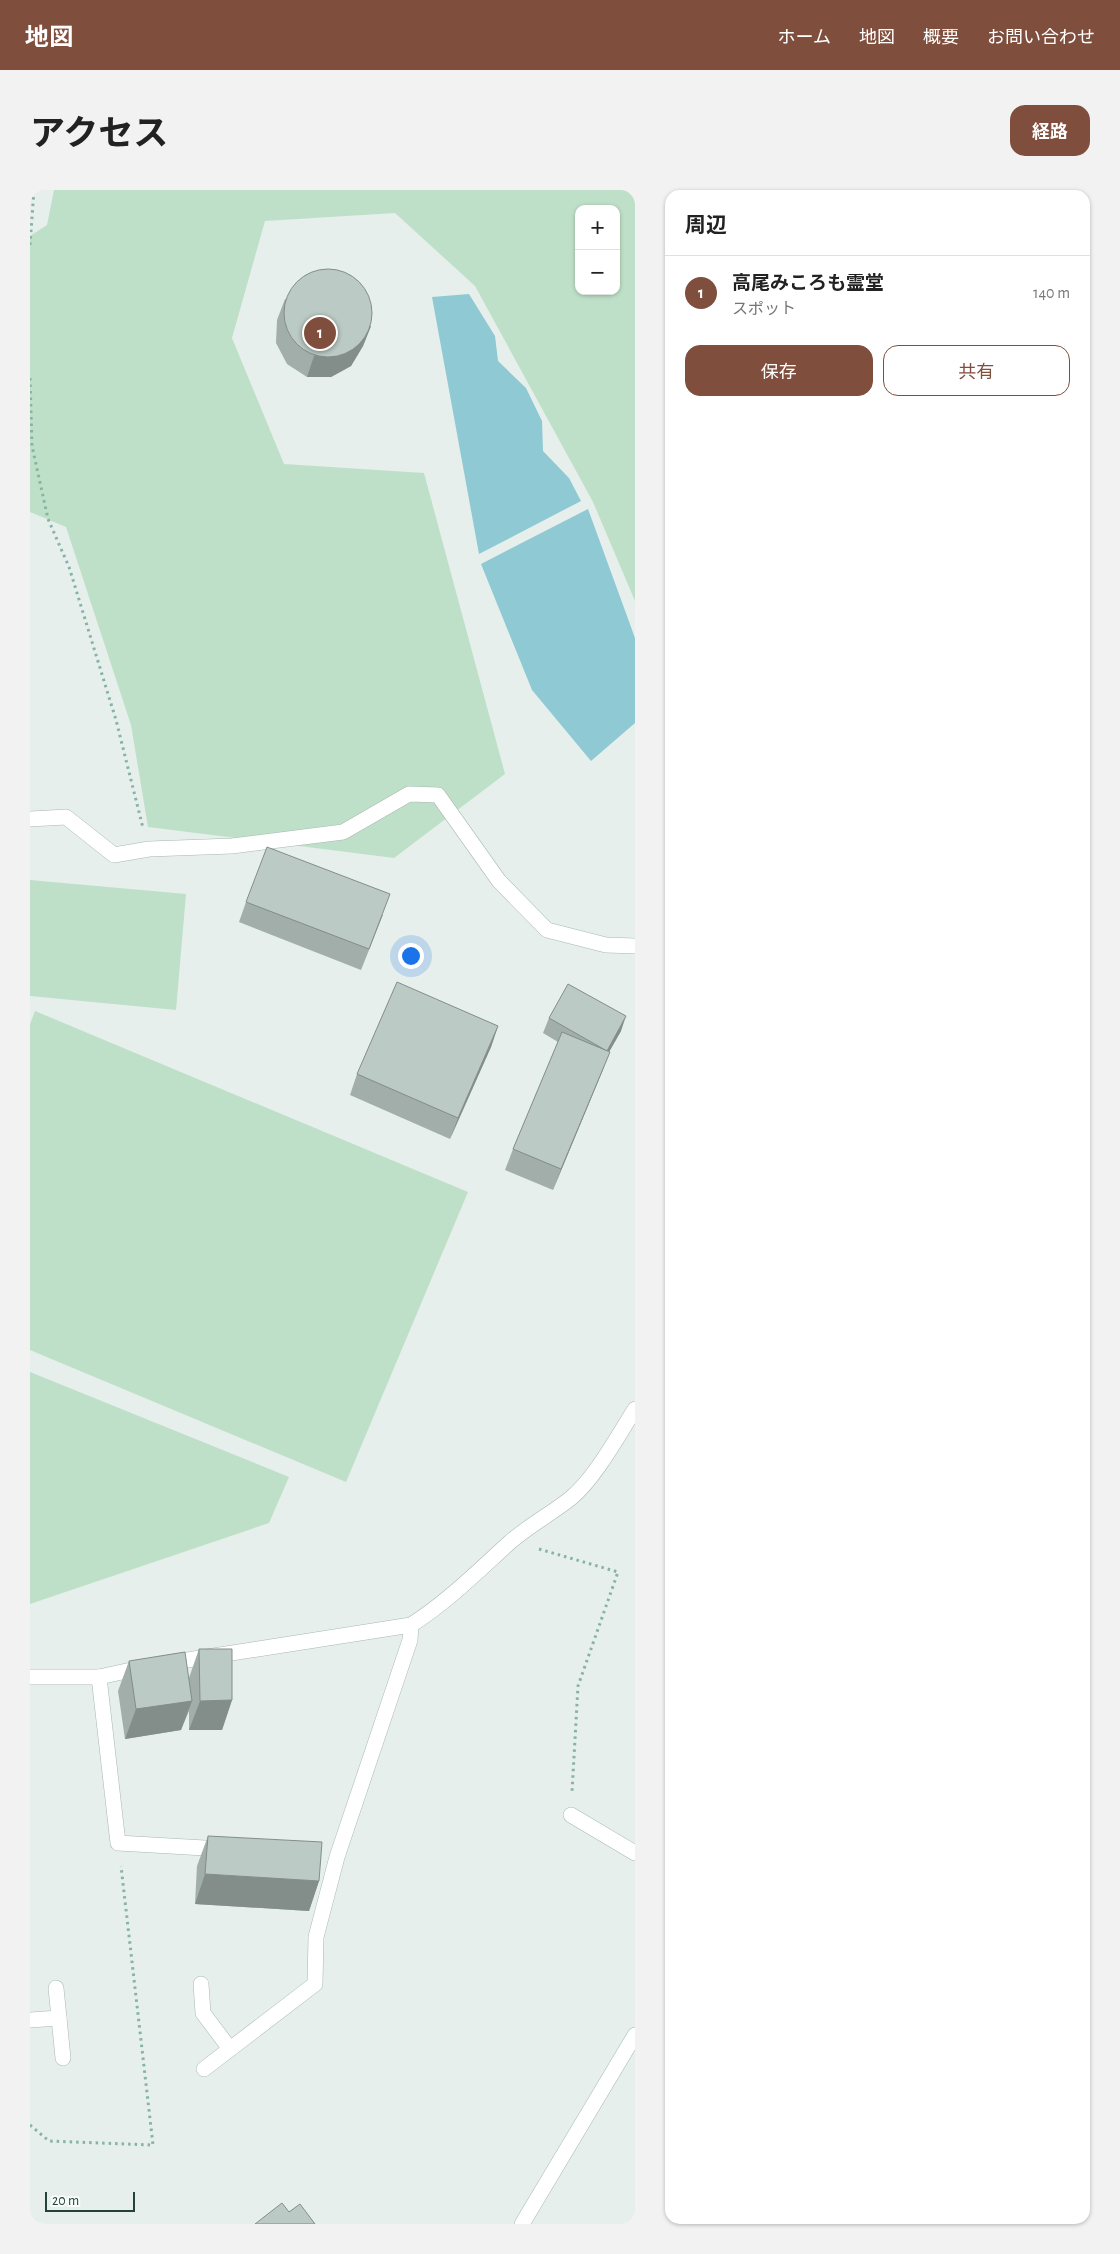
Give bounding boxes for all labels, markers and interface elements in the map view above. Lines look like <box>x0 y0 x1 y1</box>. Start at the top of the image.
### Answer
text: 地図 <box>25 26 73 50</box>
text: ホーム <box>778 29 831 47</box>
text: 地図 <box>859 29 895 47</box>
text: 概要 <box>923 29 959 47</box>
text: お問い合わせ <box>987 29 1095 47</box>
button: 経路 <box>1010 105 1090 156</box>
text: アクセス <box>30 117 168 152</box>
map controls <box>575 205 620 295</box>
button: + <box>575 205 620 250</box>
text: 周辺 <box>685 215 727 236</box>
button: − <box>575 250 620 295</box>
text: 高尾みころも霊堂 <box>732 274 884 293</box>
text: 1 <box>698 285 704 301</box>
text: 140 m <box>1033 285 1070 301</box>
text: スポット <box>732 301 796 317</box>
pin: 1 <box>304 314 336 352</box>
button: 保存 <box>685 345 873 396</box>
button: 共有 <box>883 345 1070 396</box>
your location <box>398 943 424 969</box>
scale bar <box>45 2189 135 2212</box>
text: 20 m <box>52 2194 79 2208</box>

